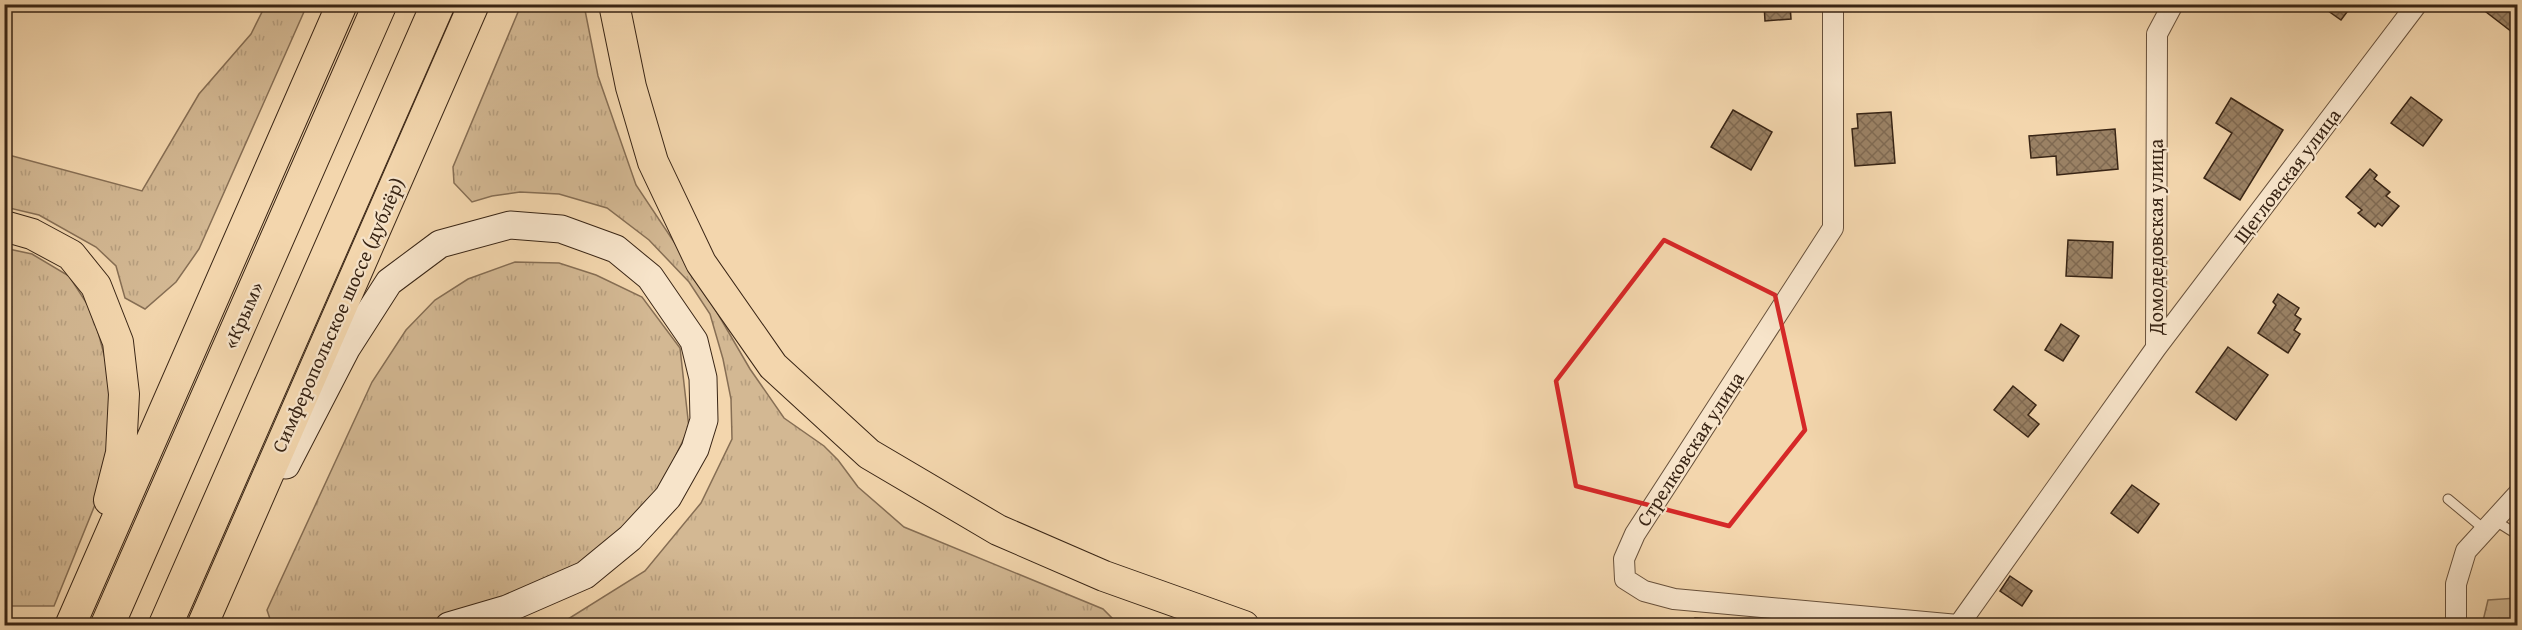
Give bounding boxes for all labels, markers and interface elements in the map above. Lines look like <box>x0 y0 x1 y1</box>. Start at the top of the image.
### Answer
street label: Щегловская улица <box>2226 101 2348 250</box>
street label: Домодедовская улица <box>2141 139 2170 336</box>
street label: Симферопольское шоссе (дублёр) <box>264 173 411 457</box>
street label: «Крым» <box>215 276 270 353</box>
street label: Стрелковская улица <box>1629 365 1751 532</box>

